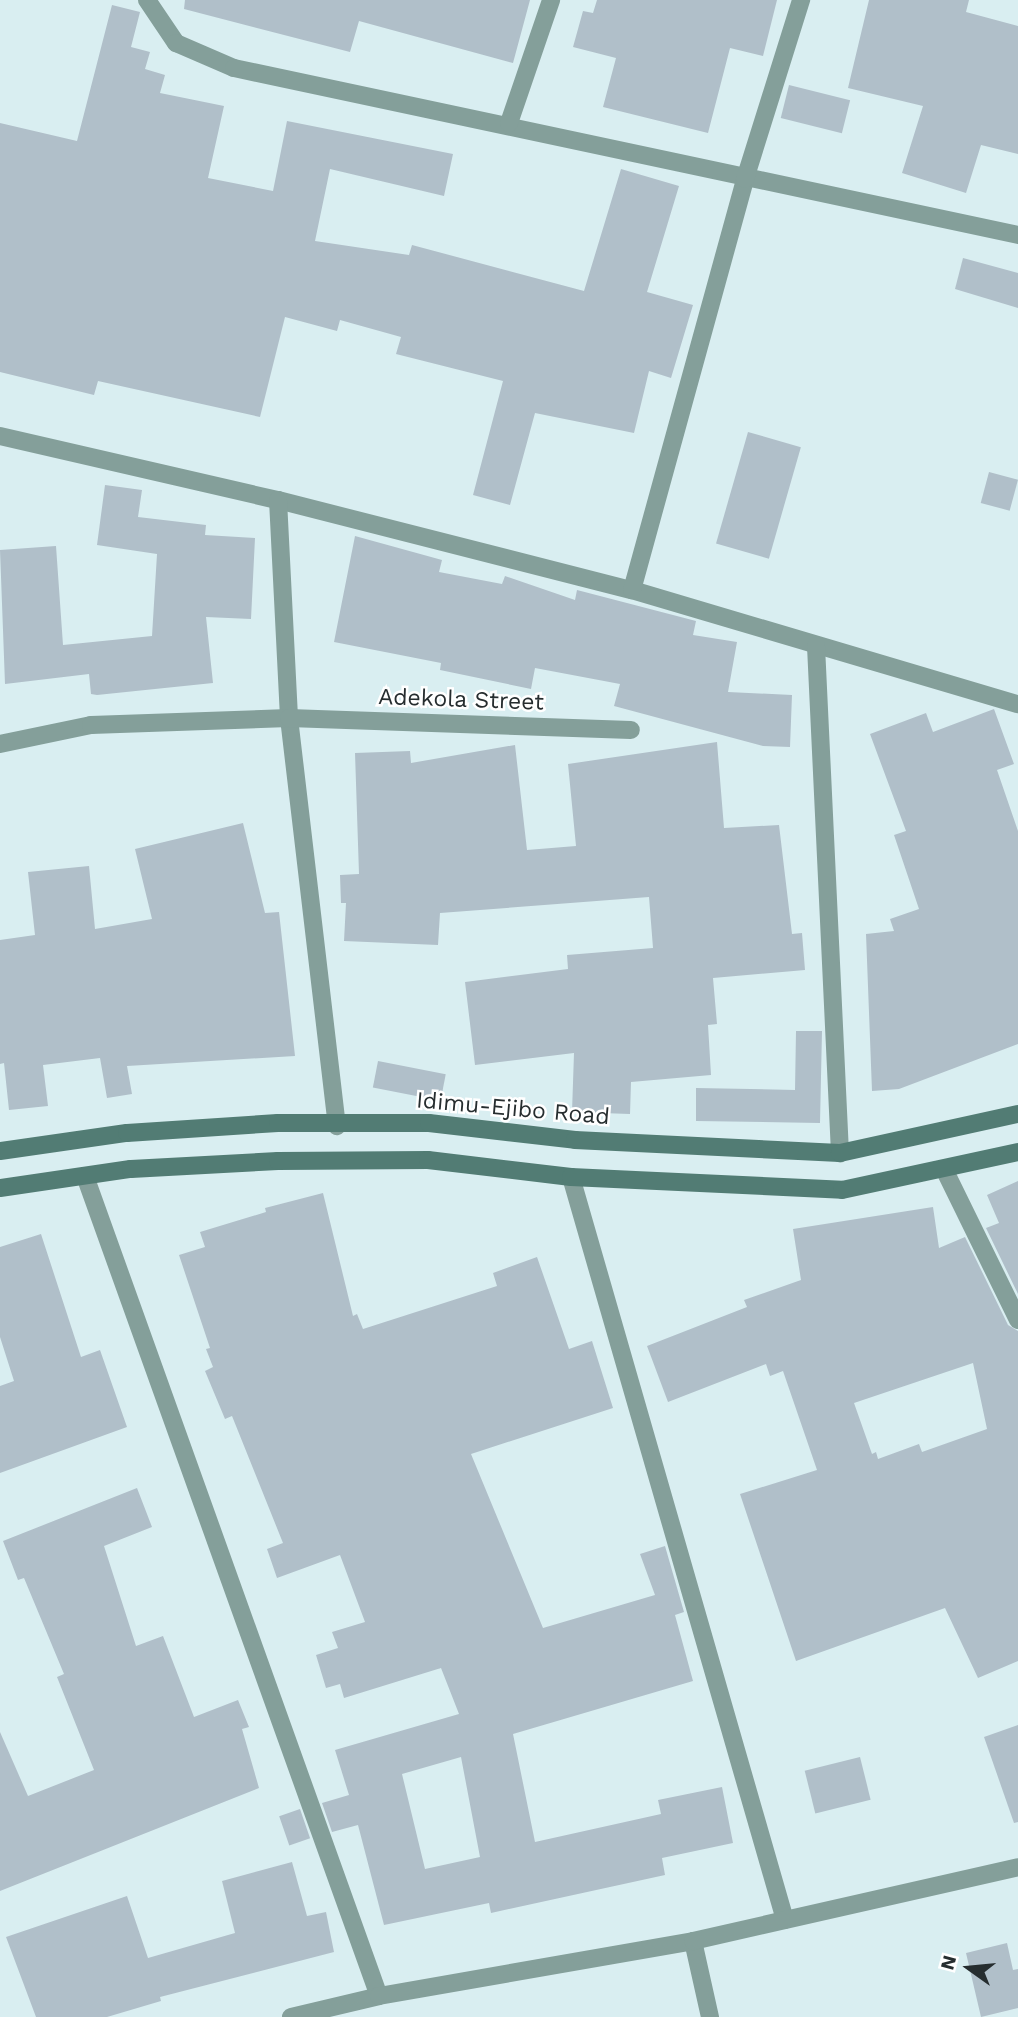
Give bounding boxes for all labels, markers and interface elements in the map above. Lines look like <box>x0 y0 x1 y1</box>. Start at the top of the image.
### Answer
street label: Adekola Street <box>377 683 545 717</box>
street label: Idimu-Ejibo Road <box>415 1087 611 1131</box>
north arrow <box>934 1933 1004 2003</box>
text: N <box>935 1953 961 1972</box>

